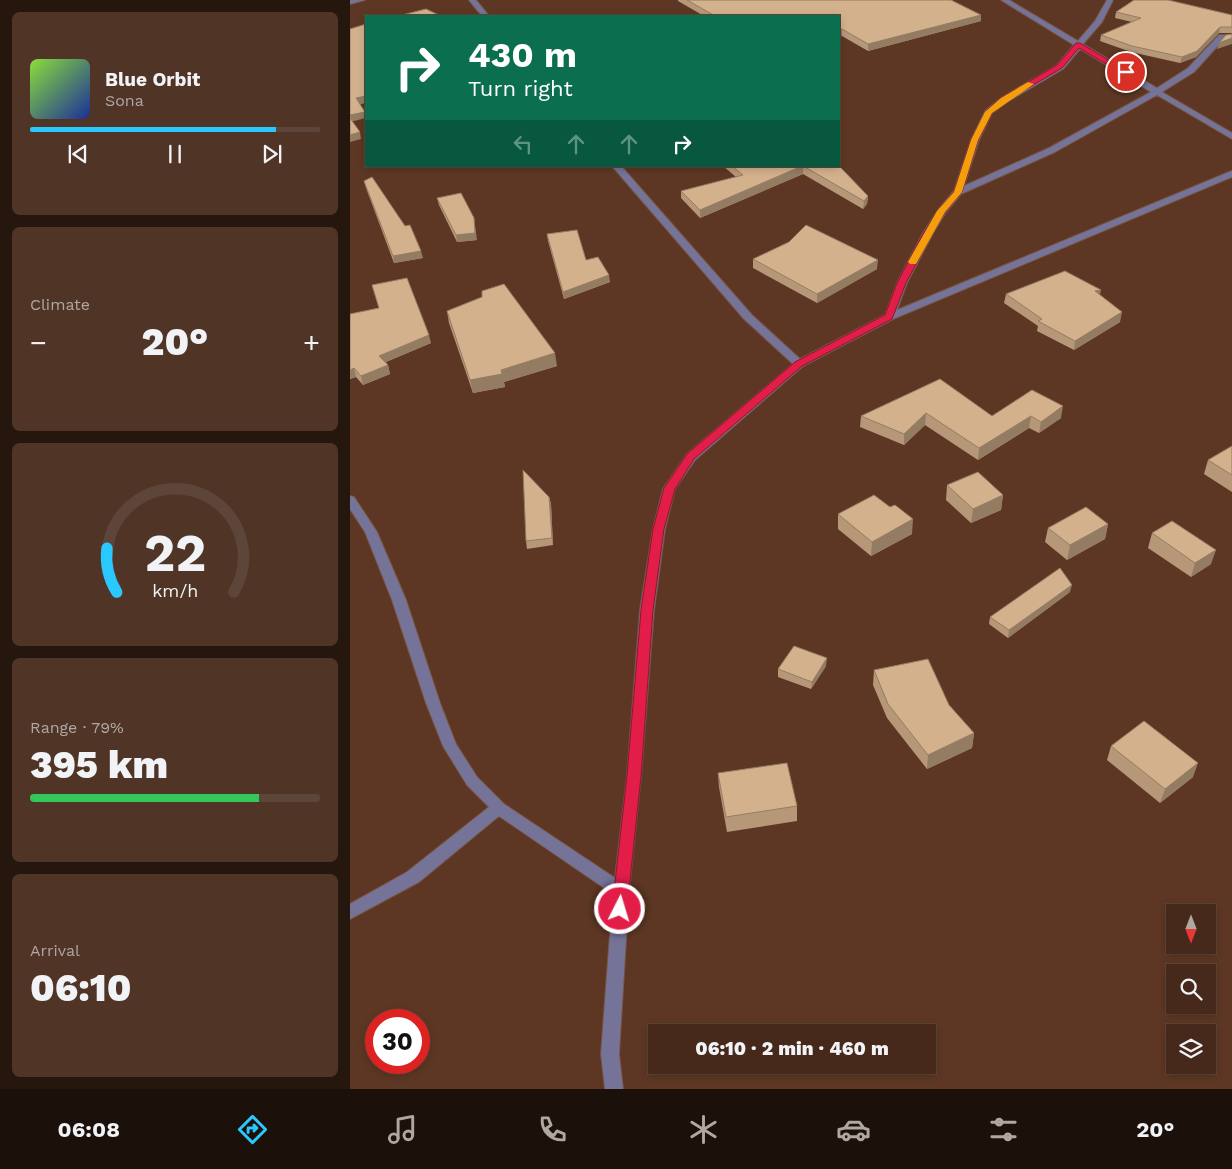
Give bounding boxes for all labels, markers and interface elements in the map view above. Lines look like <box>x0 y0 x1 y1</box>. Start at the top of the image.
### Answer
text: 430 m <box>468 34 577 76</box>
icon: right <box>385 35 450 100</box>
pin <box>1105 51 1147 93</box>
icon: arrive <box>1112 58 1140 86</box>
text: Blue Orbit <box>105 68 200 91</box>
text: Turn right <box>468 76 573 101</box>
text: Sona <box>105 91 144 110</box>
icon: left <box>509 130 537 158</box>
icon: ahead <box>562 130 590 158</box>
icon: ahead <box>615 130 643 158</box>
icon: right <box>668 130 696 158</box>
icon: previous <box>64 140 92 168</box>
icon: pause <box>161 140 189 168</box>
icon: next <box>258 140 286 168</box>
text: Climate <box>30 295 90 314</box>
text: 20° <box>142 320 208 364</box>
text: − <box>30 326 47 359</box>
text: + <box>303 326 320 359</box>
text: 22 <box>144 523 206 584</box>
text: km/h <box>152 580 198 601</box>
text: Range · 79% <box>30 718 124 737</box>
text: 395 km <box>30 743 168 787</box>
position arrow <box>593 882 645 934</box>
north arrow <box>1166 904 1216 954</box>
map controls <box>1166 904 1216 1074</box>
text: Arrival <box>30 941 80 960</box>
button: search <box>1166 964 1216 1014</box>
text: 06:10 <box>30 966 132 1010</box>
speed limit sign: 30 <box>365 1009 430 1074</box>
button: layers <box>1166 1024 1216 1074</box>
text: 06:10 · 2 min · 460 m <box>695 1037 889 1060</box>
icon: directions <box>235 1112 270 1147</box>
icon: music <box>385 1112 420 1147</box>
icon: phone <box>535 1112 570 1147</box>
icon: climate <box>686 1112 721 1147</box>
icon: car <box>836 1112 871 1147</box>
icon: filters <box>986 1112 1021 1147</box>
text: 06:08 <box>58 1117 120 1142</box>
text: 20° <box>1136 1117 1174 1142</box>

